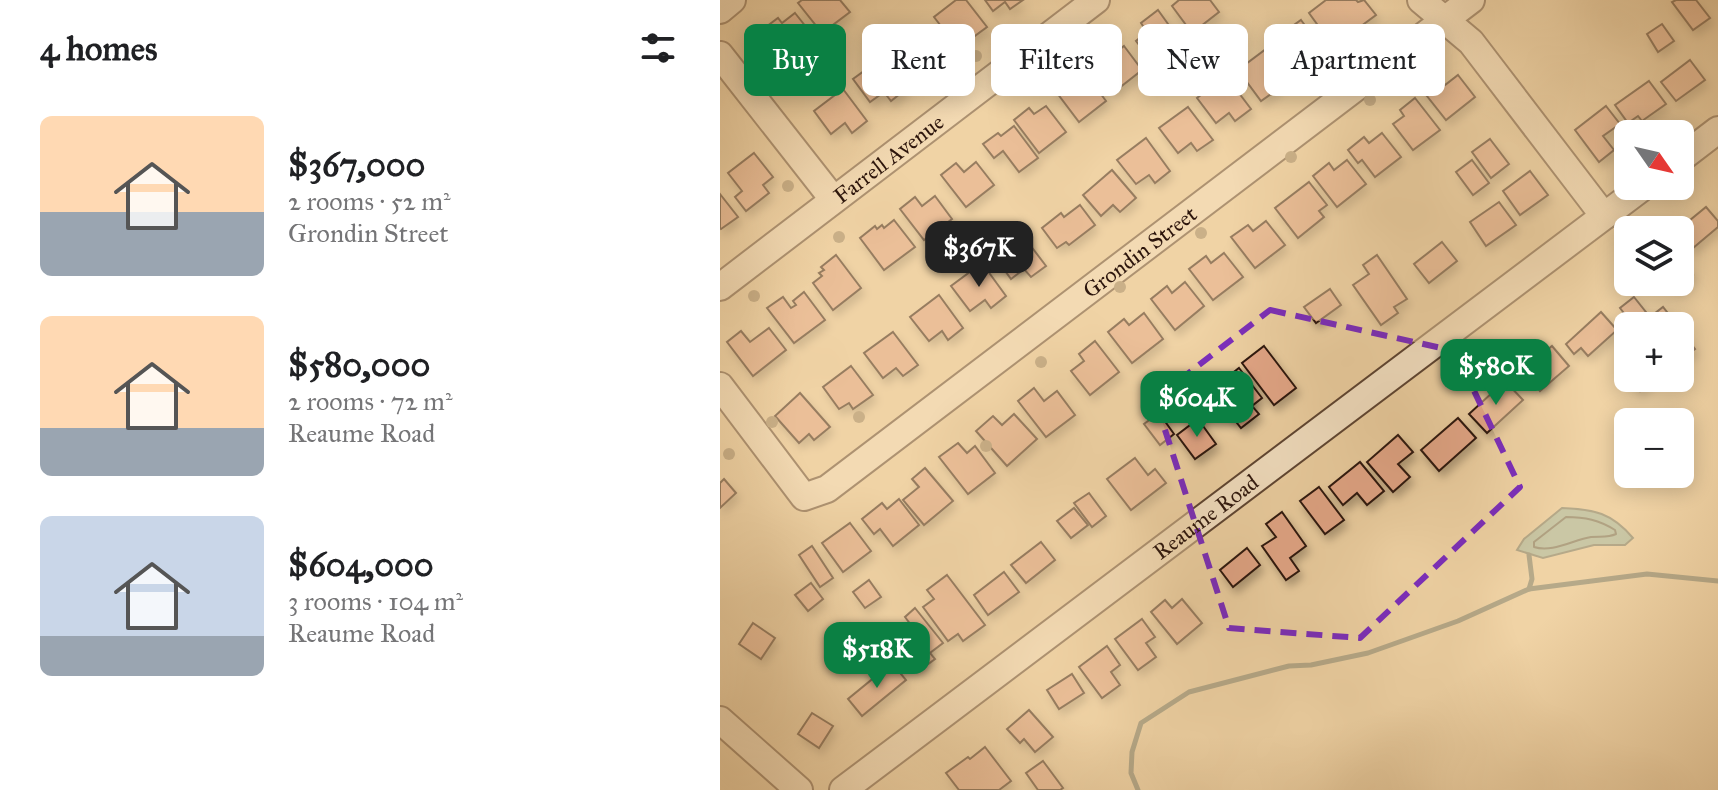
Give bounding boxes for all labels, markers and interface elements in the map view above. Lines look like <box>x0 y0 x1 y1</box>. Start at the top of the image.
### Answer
chip: Buy <box>744 24 846 96</box>
chip: Rent <box>862 24 975 96</box>
chip: Filters <box>991 24 1122 96</box>
chip: New <box>1138 24 1248 96</box>
chip: Apartment <box>1264 24 1445 96</box>
icon: filters <box>636 26 680 70</box>
text: 4 homes <box>40 28 157 69</box>
street label: Farrell Avenue <box>828 108 949 209</box>
north arrow <box>1614 120 1694 200</box>
map controls <box>1614 120 1694 488</box>
text: $367,000 <box>288 144 425 185</box>
icon: home <box>104 148 200 244</box>
text: 2 rooms · 52 m² <box>288 185 451 217</box>
street label: Grondin Street <box>1078 200 1202 304</box>
button: layers <box>1614 216 1694 296</box>
text: Grondin Street <box>288 217 448 249</box>
pin: $367K <box>923 221 1035 289</box>
text: $367K <box>943 231 1015 263</box>
button: + <box>1614 312 1694 392</box>
pin: $580K <box>1440 339 1552 407</box>
text: $580,000 <box>288 344 430 385</box>
icon: home <box>104 348 200 444</box>
text: $580K <box>1458 349 1534 381</box>
pin: $604K <box>1141 371 1253 439</box>
text: $604K <box>1159 381 1236 413</box>
text: 2 rooms · 72 m² <box>288 385 452 417</box>
button: − <box>1614 408 1694 488</box>
text: Reaume Road <box>288 417 435 449</box>
street label: Reaume Road <box>1148 469 1264 565</box>
text: $604,000 <box>288 544 434 585</box>
icon: home <box>104 548 200 644</box>
text: 3 rooms · 104 m² <box>288 585 463 617</box>
text: Reaume Road <box>288 617 435 649</box>
pin: $518K <box>821 622 933 690</box>
text: $518K <box>842 632 912 664</box>

